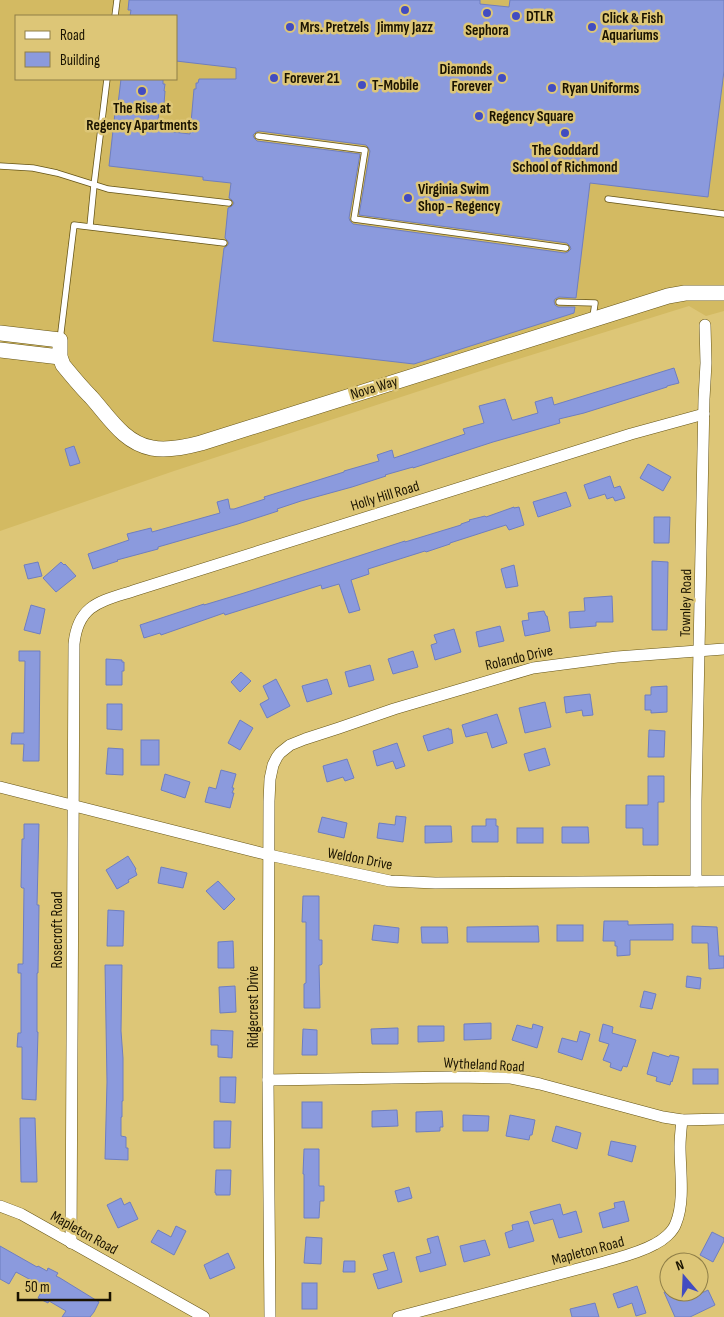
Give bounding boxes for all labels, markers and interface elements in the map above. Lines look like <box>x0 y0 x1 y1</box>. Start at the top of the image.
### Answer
marker: Jimmy Jazz <box>399 4 411 16</box>
marker: Sephora <box>481 7 493 19</box>
place label: DTLR <box>526 7 554 26</box>
place label: Click & Fish Aquariums <box>601 9 663 45</box>
marker: DTLR <box>510 10 522 22</box>
legend <box>15 15 178 80</box>
place label: Mrs. Pretzels <box>300 18 369 37</box>
place label: Jimmy Jazz <box>376 18 433 37</box>
marker: Mrs. Pretzels <box>284 21 296 33</box>
place label: Sephora <box>465 21 509 40</box>
marker: Click & Fish Aquariums <box>586 21 598 33</box>
text: Road <box>60 26 85 45</box>
text: Building <box>60 51 100 70</box>
place label: Diamonds Forever <box>440 60 492 96</box>
place label: Forever 21 <box>284 69 339 88</box>
marker: Forever 21 <box>268 72 280 84</box>
marker: Diamonds Forever <box>496 72 508 84</box>
place label: T-Mobile <box>372 76 419 95</box>
marker: T-Mobile <box>356 79 368 91</box>
place label: Ryan Uniforms <box>562 79 639 98</box>
marker: Ryan Uniforms <box>546 82 558 94</box>
marker: The Rise at Regency Apartments <box>136 85 148 97</box>
place label: The Rise at Regency Apartments <box>86 99 198 135</box>
place label: Regency Square <box>489 107 574 126</box>
marker: Regency Square <box>473 110 485 122</box>
marker: The Goddard School of Richmond <box>559 127 571 139</box>
place label: The Goddard School of Richmond <box>513 141 617 177</box>
place label: Virginia Swim Shop - Regency <box>418 180 501 216</box>
marker: Virginia Swim Shop - Regency <box>402 192 414 204</box>
street label: Nova Way <box>348 372 400 404</box>
street label: Holly Hill Road <box>348 477 422 515</box>
street label: Townley Road <box>676 569 696 637</box>
street label: Rolando Drive <box>483 641 555 675</box>
street label: Weldon Drive <box>326 843 394 875</box>
street label: Rosecroft Road <box>48 892 67 968</box>
street label: Ridgecrest Drive <box>244 966 263 1048</box>
street label: Wytheland Road <box>443 1053 525 1077</box>
street label: Mapleton Road <box>47 1207 121 1259</box>
street label: Mapleton Road <box>550 1232 626 1270</box>
north arrow <box>659 1252 709 1302</box>
text: N <box>674 1256 686 1274</box>
scale bar <box>18 1270 110 1302</box>
text: 50 m <box>25 1278 50 1297</box>

